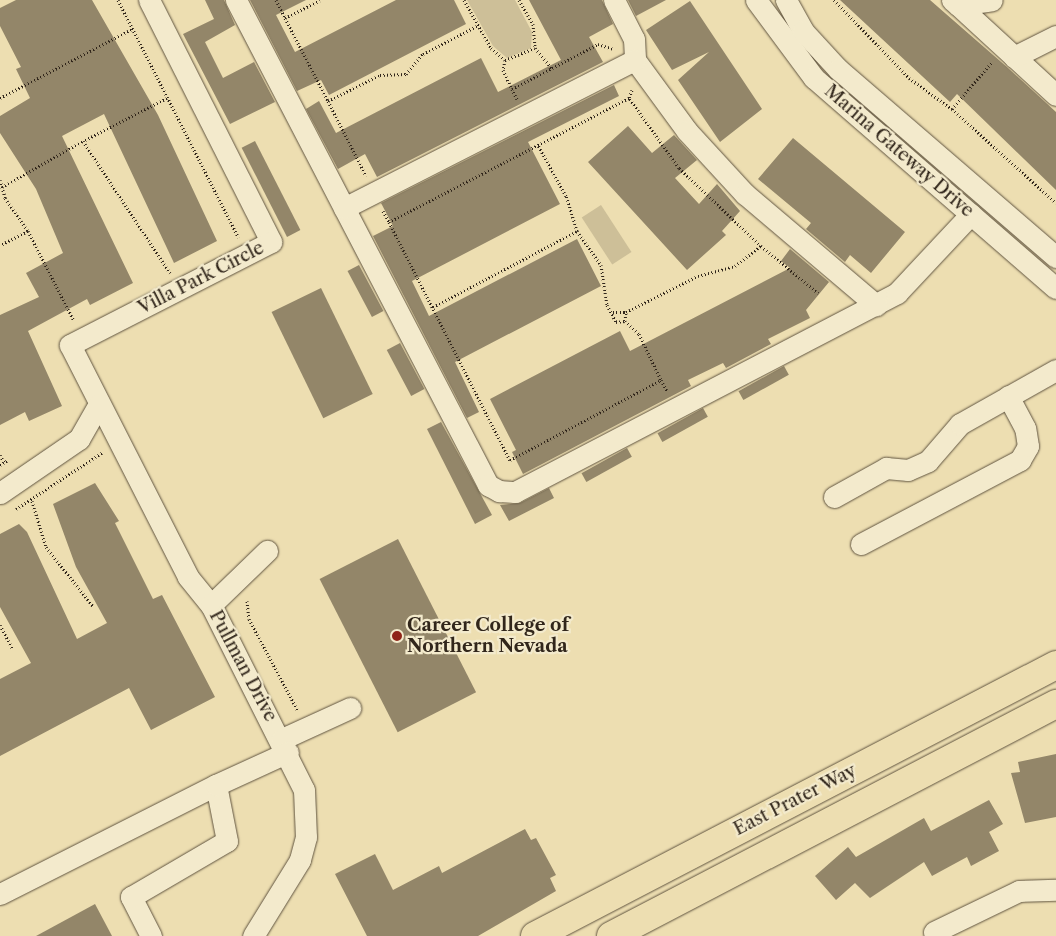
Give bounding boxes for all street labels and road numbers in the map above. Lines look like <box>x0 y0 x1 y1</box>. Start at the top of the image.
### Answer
street label: Marina Gateway Drive <box>820 80 978 222</box>
street label: Villa Park Circle <box>134 237 268 319</box>
street label: Pullman Drive <box>205 607 281 725</box>
street label: East Prater Way <box>730 760 860 840</box>

